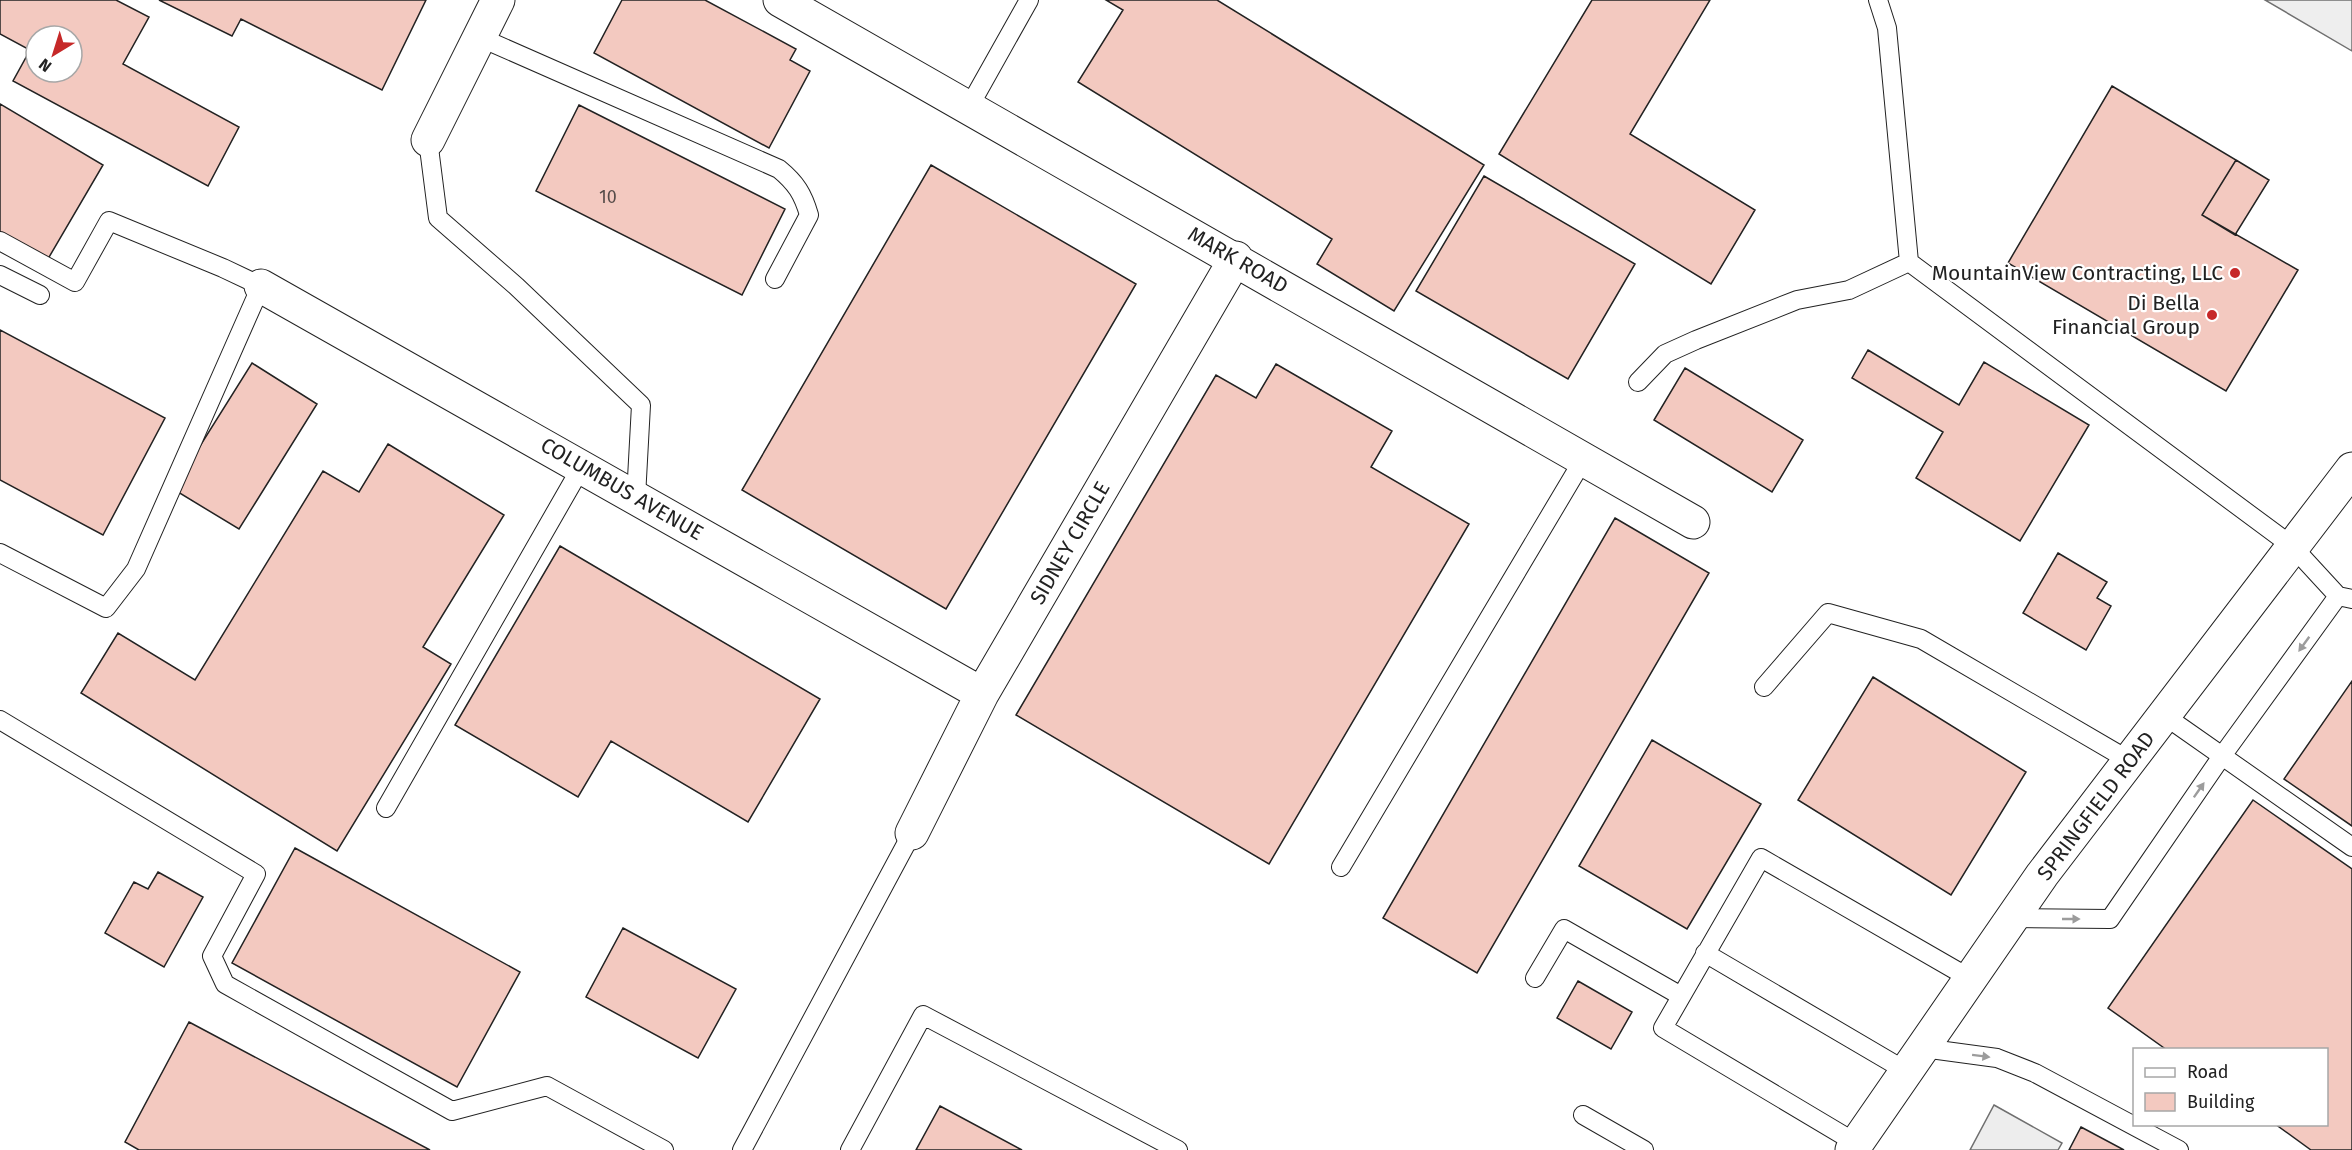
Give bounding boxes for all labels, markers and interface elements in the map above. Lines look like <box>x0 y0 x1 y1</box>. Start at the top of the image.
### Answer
north arrow <box>24 24 84 84</box>
text: N <box>35 55 55 76</box>
house number: 10 <box>599 186 617 208</box>
street label: MARK ROAD <box>1183 221 1293 299</box>
place label: MountainView Contracting, LLC <box>1932 260 2223 286</box>
marker: MountainView Contracting, LLC <box>2228 266 2242 280</box>
place label: Di Bella Financial Group <box>2052 290 2200 340</box>
marker: Di Bella Financial Group <box>2205 308 2219 322</box>
street label: COLUMBUS AVENUE <box>536 432 708 546</box>
street label: SIDNEY CIRCLE <box>1024 477 1116 609</box>
one-way arrow <box>2298 635 2310 651</box>
street label: SPRINGFIELD ROAD <box>2032 726 2160 886</box>
one-way arrow <box>2193 782 2204 798</box>
one-way arrow <box>2062 914 2081 924</box>
legend <box>2133 1048 2328 1126</box>
one-way arrow <box>1971 1051 1990 1061</box>
text: Road <box>2187 1061 2229 1083</box>
text: Building <box>2187 1091 2255 1113</box>

